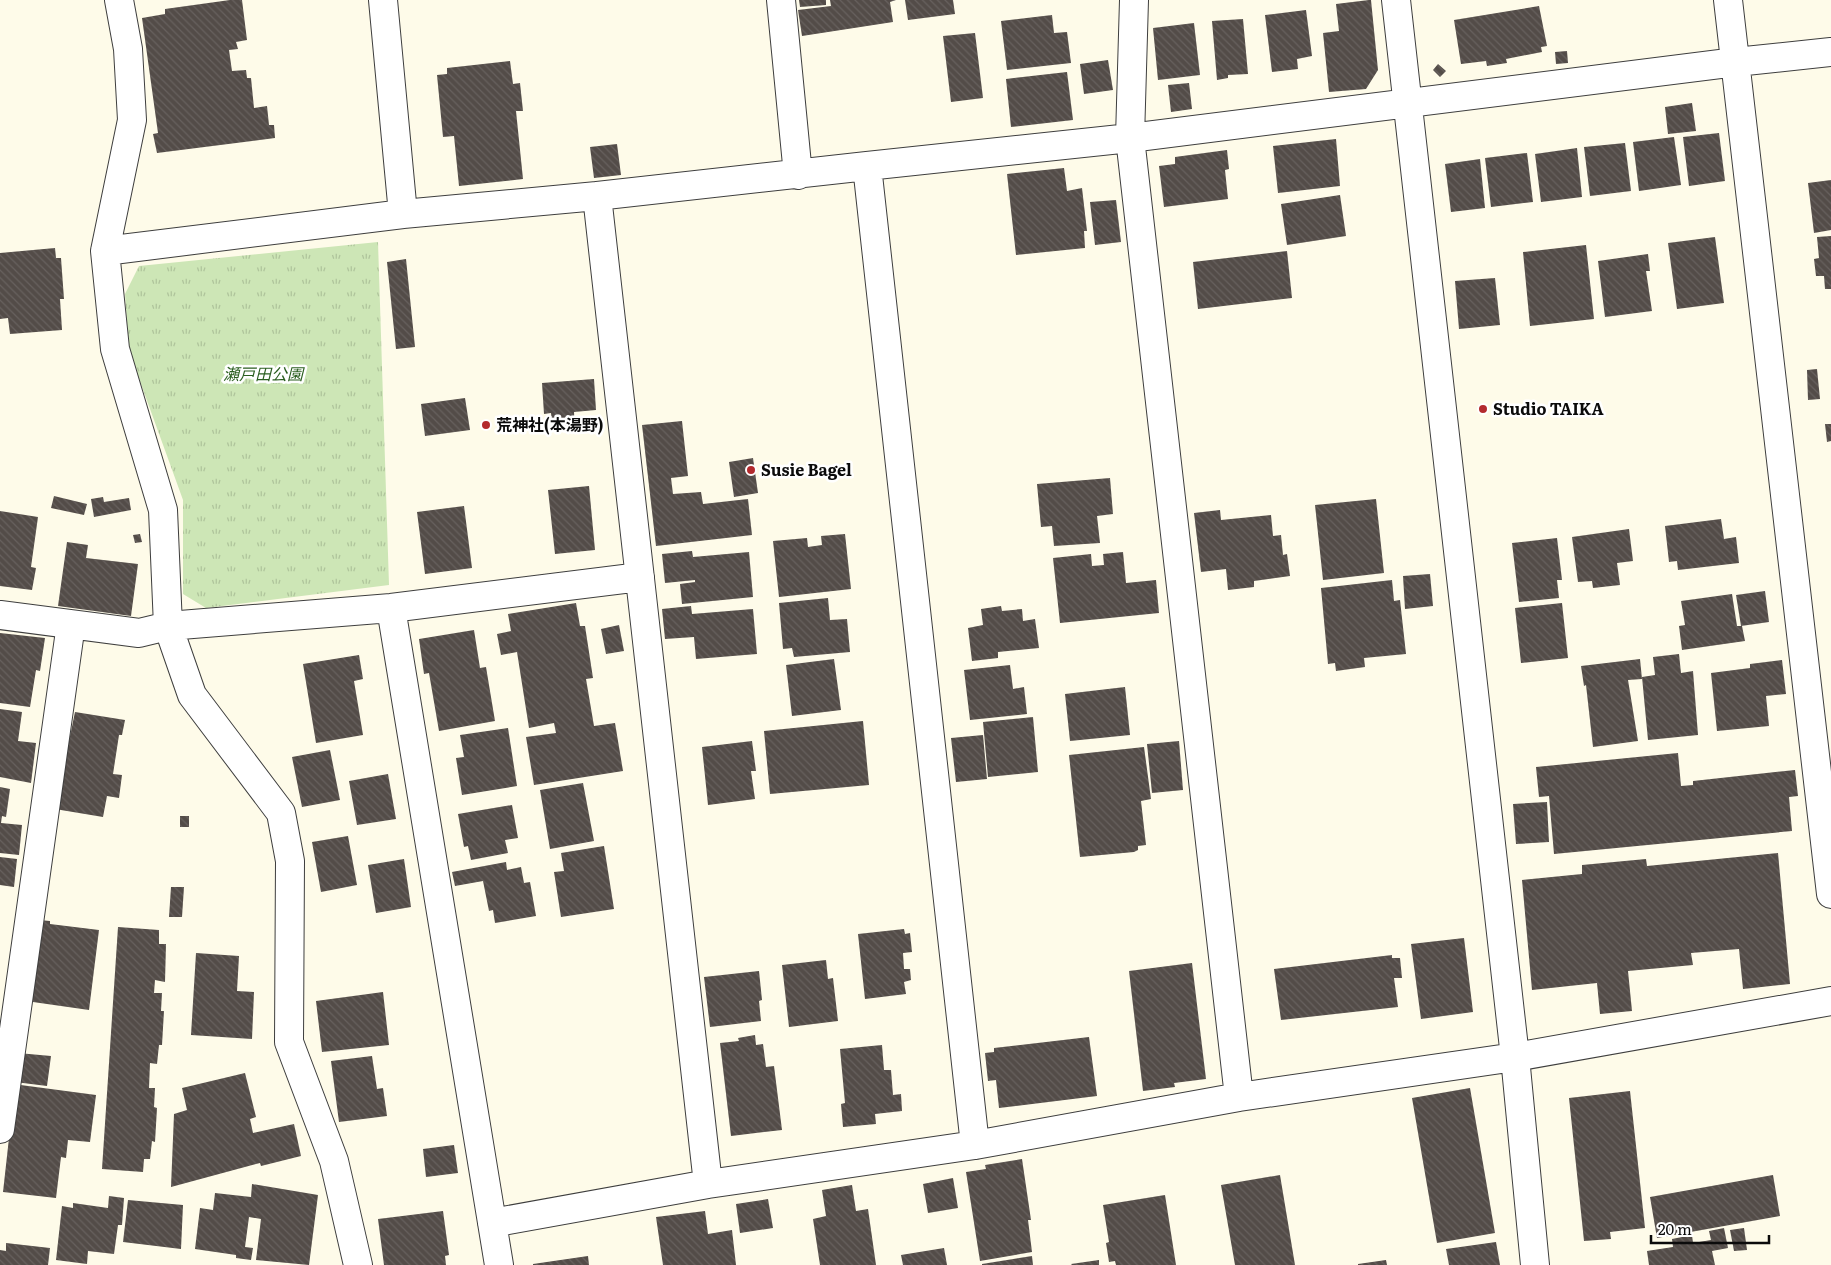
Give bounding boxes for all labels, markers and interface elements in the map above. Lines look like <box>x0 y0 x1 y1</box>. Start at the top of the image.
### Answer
park label: 瀬戸田公園 <box>223 361 305 385</box>
place label: Studio TAIKA <box>1493 396 1604 420</box>
marker: Studio TAIKA <box>1477 403 1489 415</box>
place label: 荒神社(本湯野) <box>496 412 603 436</box>
marker: 荒神社(本湯野) <box>480 419 492 431</box>
place label: Susie Bagel <box>761 457 852 481</box>
marker: Susie Bagel <box>745 464 757 476</box>
scale bar <box>1651 1212 1768 1244</box>
text: 20 m <box>1658 1217 1692 1240</box>

